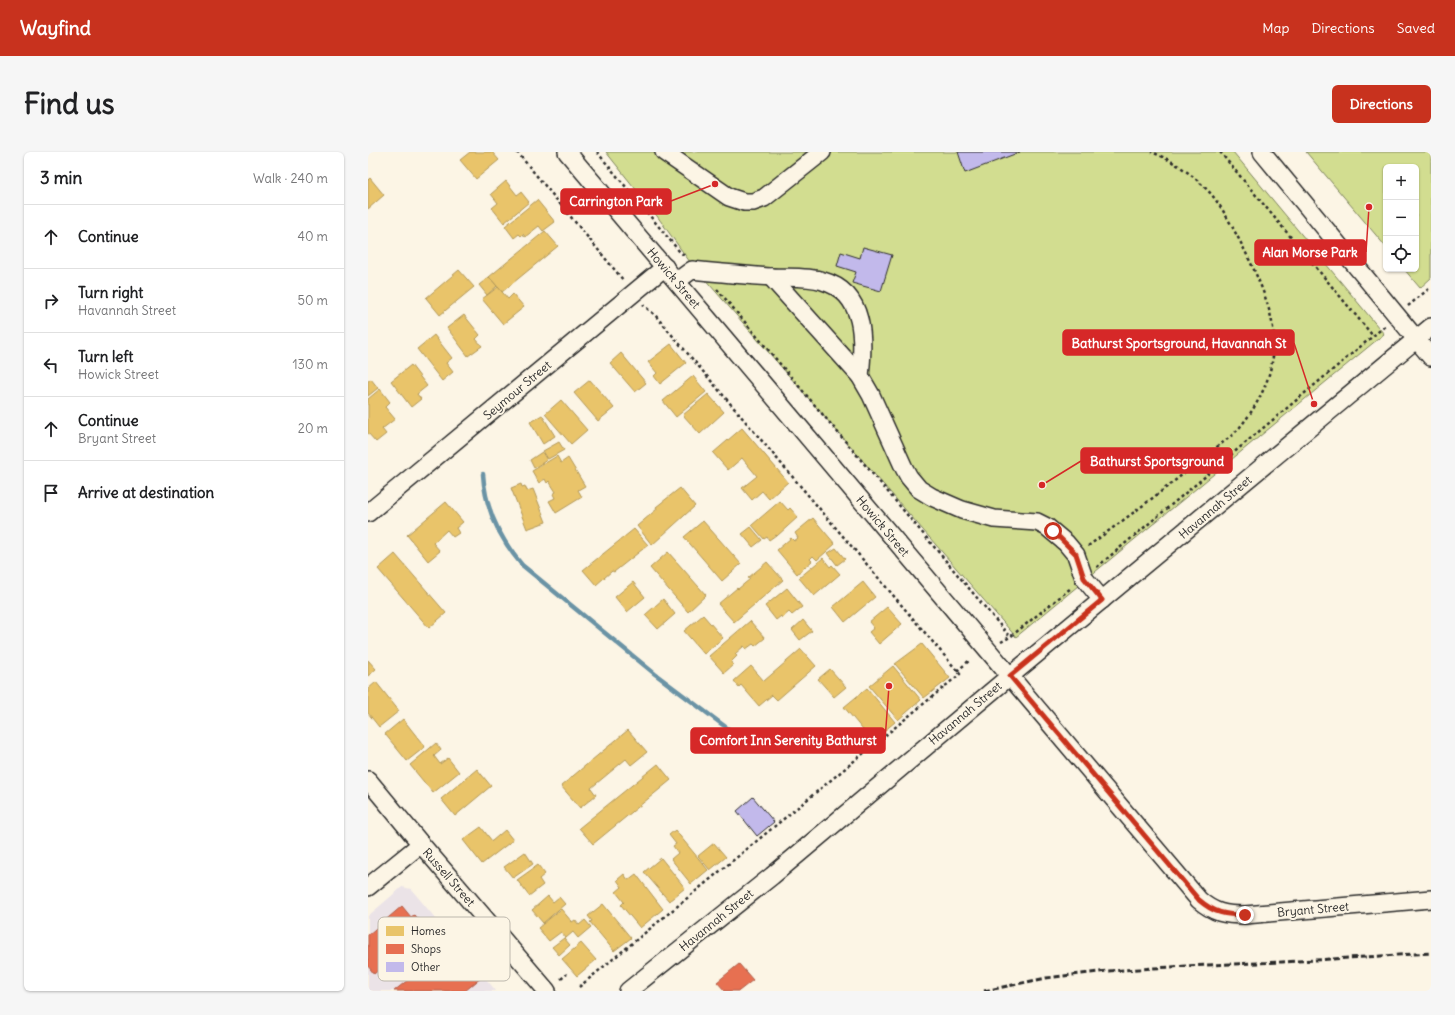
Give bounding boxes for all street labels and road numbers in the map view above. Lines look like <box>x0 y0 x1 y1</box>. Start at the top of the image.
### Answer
street label: Howick Street <box>644 245 704 311</box>
street label: Seymour Street <box>480 357 554 423</box>
street label: Havannah Street <box>1175 472 1255 542</box>
street label: Howick Street <box>853 493 913 559</box>
street label: Havannah Street <box>925 678 1005 748</box>
street label: Russell Street <box>420 845 478 909</box>
street label: Havannah Street <box>676 886 756 954</box>
street label: Bryant Street <box>1276 898 1350 920</box>

